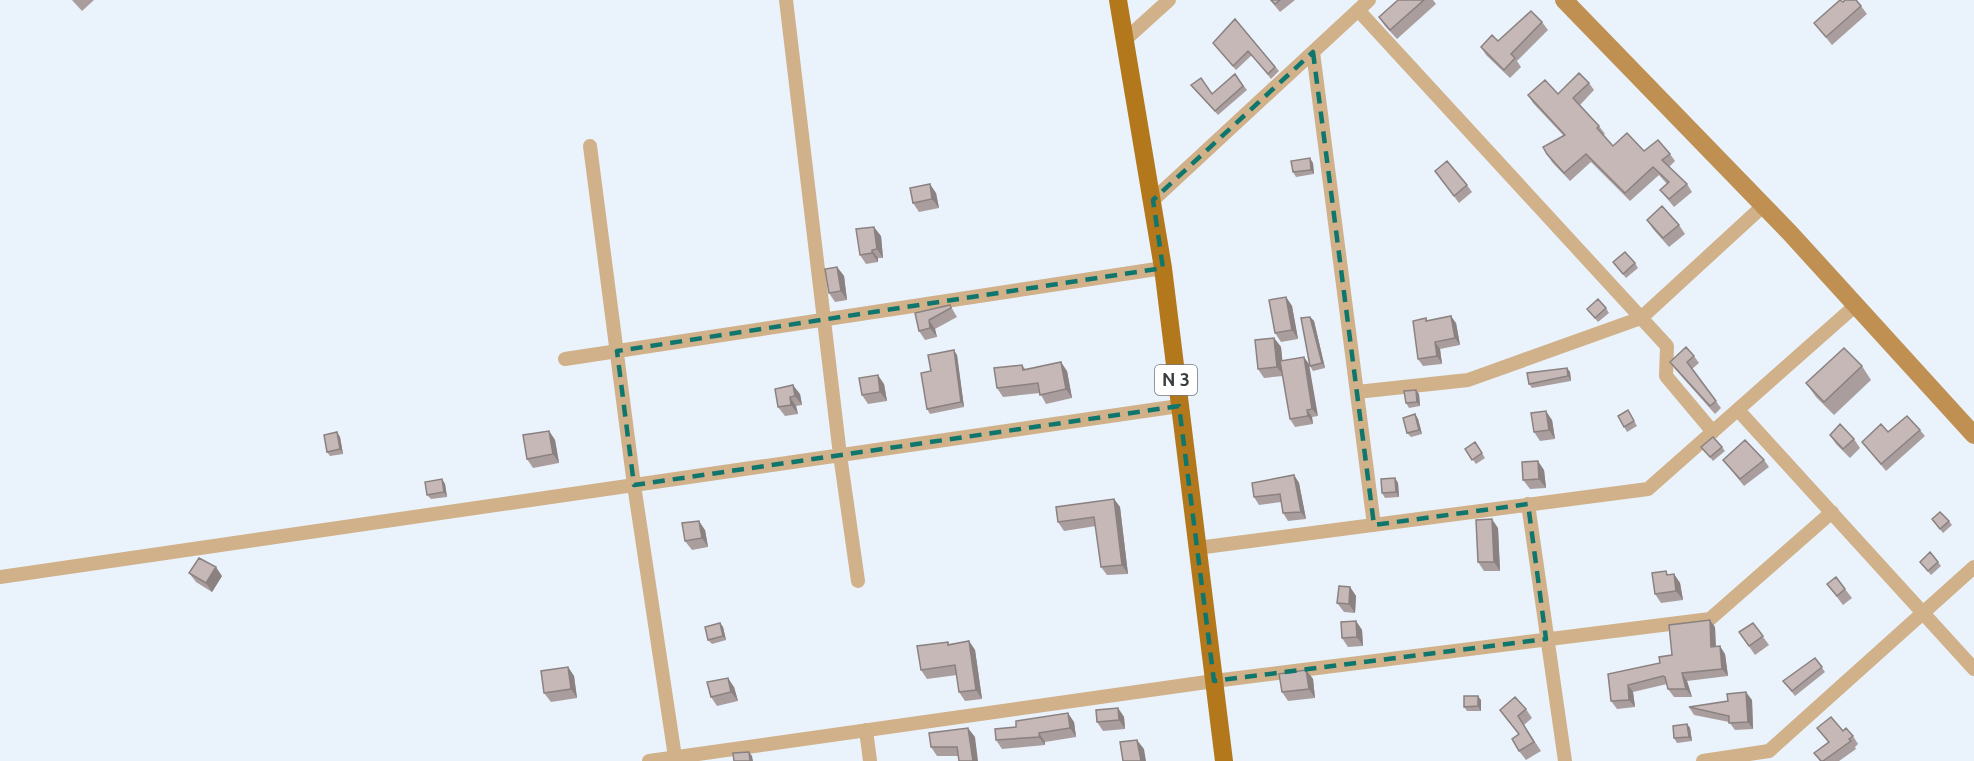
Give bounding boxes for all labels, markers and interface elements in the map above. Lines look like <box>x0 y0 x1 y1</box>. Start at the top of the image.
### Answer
road number: N 3 <box>1155 365 1197 395</box>

